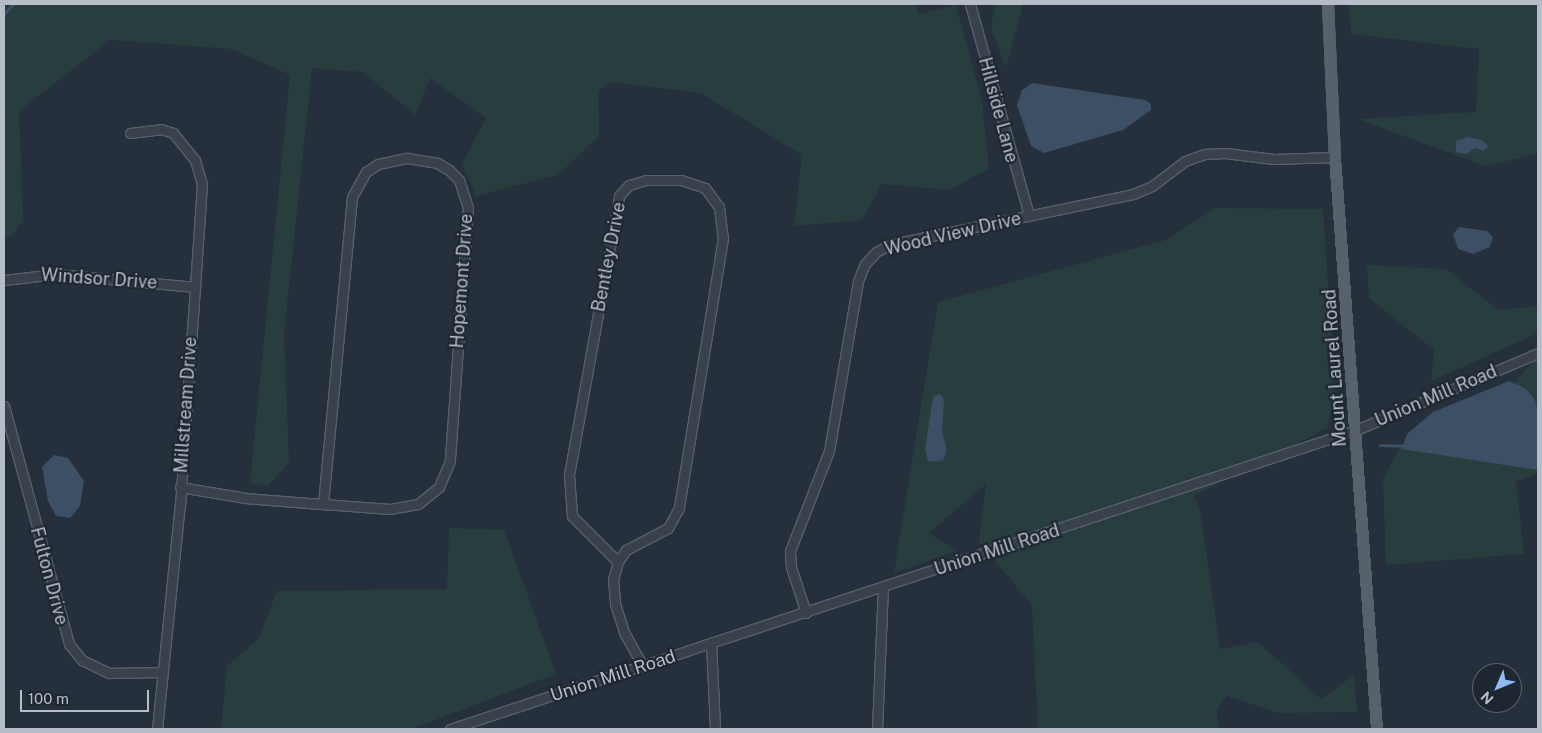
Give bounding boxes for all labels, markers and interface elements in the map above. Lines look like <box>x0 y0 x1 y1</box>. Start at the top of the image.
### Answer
street label: Hillside Lane <box>974 55 1022 165</box>
street label: Bentley Drive <box>588 200 630 314</box>
street label: Wood View Drive <box>882 208 1024 260</box>
street label: Hopemont Drive <box>447 213 477 349</box>
street label: Windsor Drive <box>40 264 158 294</box>
street label: Mount Laurel Road <box>1319 288 1351 448</box>
street label: Millstream Drive <box>170 336 202 474</box>
street label: Union Mill Road <box>1372 361 1500 431</box>
street label: Union Mill Road <box>932 520 1062 580</box>
street label: Fulton Drive <box>26 525 72 627</box>
street label: Union Mill Road <box>548 646 678 706</box>
north arrow <box>1472 663 1522 713</box>
scale bar <box>22 680 151 712</box>
text: N <box>1478 688 1497 707</box>
text: 100 m <box>28 690 69 707</box>

